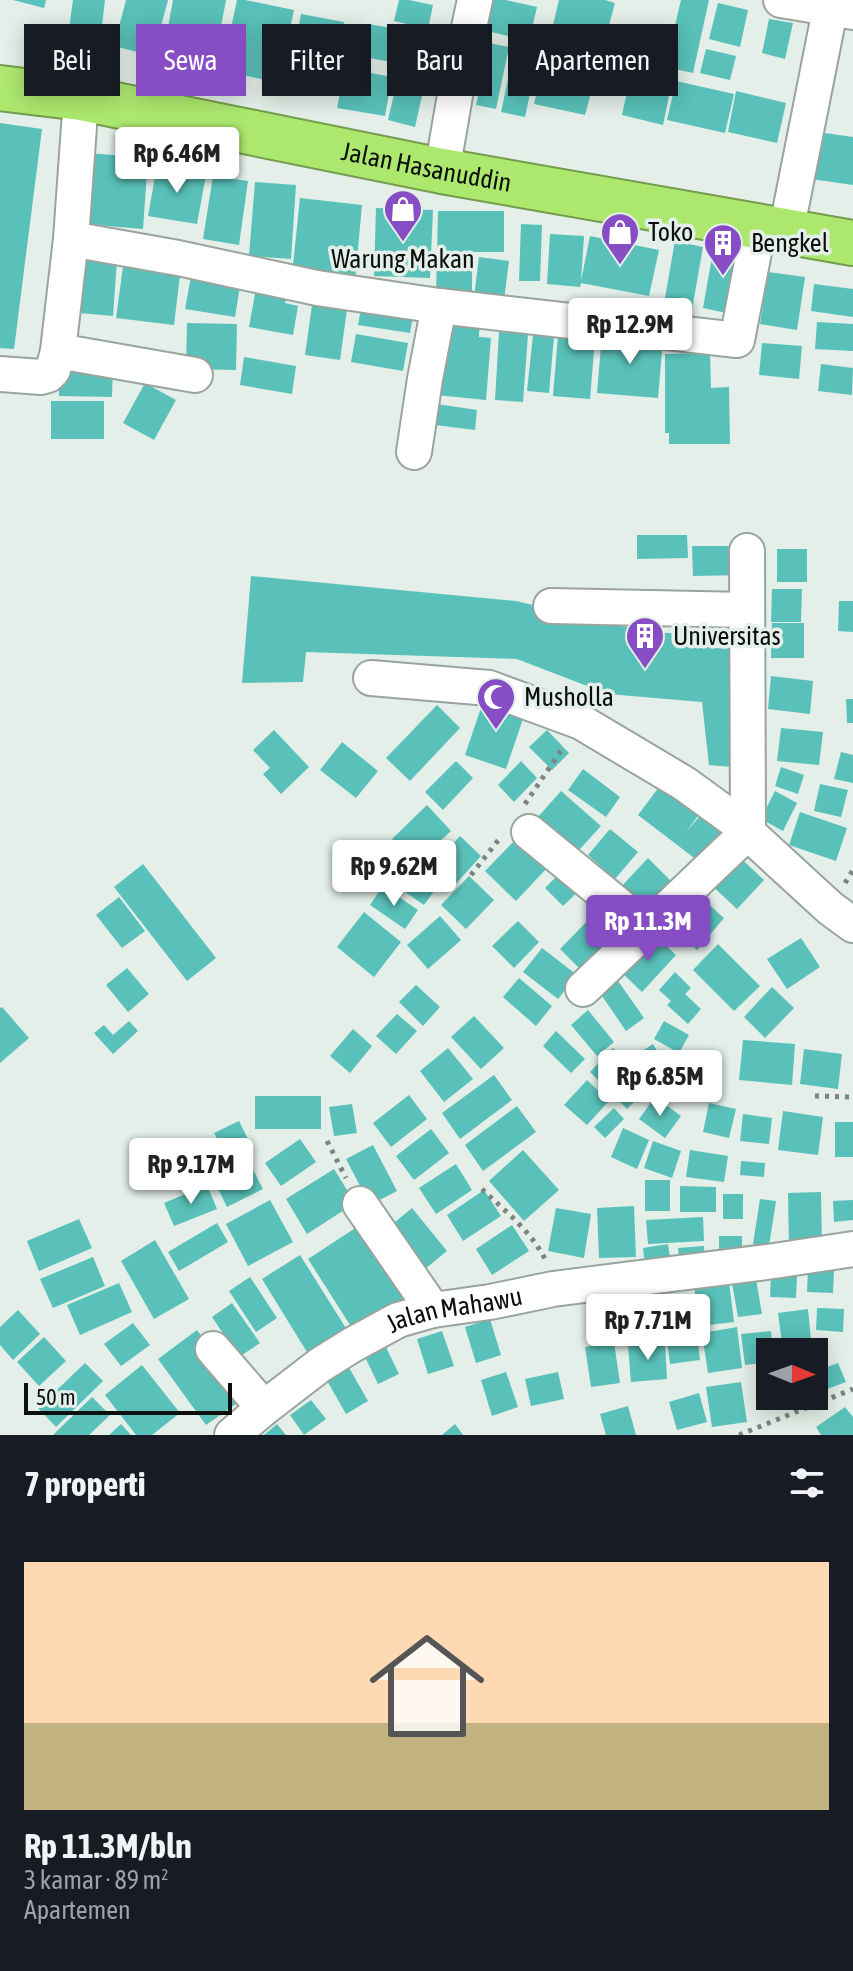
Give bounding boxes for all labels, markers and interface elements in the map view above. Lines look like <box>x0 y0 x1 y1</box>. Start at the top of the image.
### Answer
chip: Beli <box>24 24 120 96</box>
chip: Sewa <box>136 24 246 96</box>
chip: Filter <box>262 24 371 96</box>
chip: Baru <box>387 24 492 96</box>
chip: Apartemen <box>508 24 678 96</box>
pin: Rp 6.46M <box>94 127 260 195</box>
street label: Jalan Hasanuddin <box>339 136 514 198</box>
text: Rp 6.46M <box>133 138 221 168</box>
shop icon: Warung Makan <box>382 188 424 243</box>
shop icon: Toko <box>599 211 641 266</box>
place label: Toko <box>648 217 693 247</box>
building icon: Bengkel <box>702 222 744 277</box>
place label: Bengkel <box>751 228 829 258</box>
place label: Warung Makan <box>331 244 475 274</box>
pin: Rp 12.9M <box>547 298 713 366</box>
text: Rp 12.9M <box>586 309 674 339</box>
building icon: Universitas <box>624 615 666 670</box>
place label: Universitas <box>673 621 781 651</box>
mosque icon: Musholla <box>475 676 517 731</box>
place label: Musholla <box>524 682 614 712</box>
pin: Rp 9.62M <box>311 840 477 908</box>
text: Rp 9.62M <box>350 851 438 881</box>
pin: Rp 11.3M <box>565 895 731 963</box>
text: Rp 11.3M <box>604 906 692 936</box>
pin: Rp 6.85M <box>577 1050 743 1118</box>
text: Rp 6.85M <box>616 1061 704 1091</box>
pin: Rp 9.17M <box>108 1138 274 1206</box>
text: Rp 9.17M <box>147 1149 235 1179</box>
street label: Jalan Mahawu <box>381 1281 525 1339</box>
pin: Rp 7.71M <box>565 1294 731 1362</box>
text: Rp 7.71M <box>604 1305 692 1335</box>
north arrow <box>756 1338 828 1410</box>
map controls <box>756 1338 828 1410</box>
scale bar <box>24 1379 232 1415</box>
text: 50 m <box>36 1384 76 1410</box>
icon: filters <box>785 1461 829 1505</box>
text: 7 properti <box>24 1464 146 1503</box>
icon: home <box>355 1614 499 1758</box>
text: Rp 11.3M/bln <box>24 1826 192 1865</box>
text: 3 kamar · 89 m² <box>24 1865 168 1895</box>
text: Apartemen <box>24 1895 131 1925</box>

